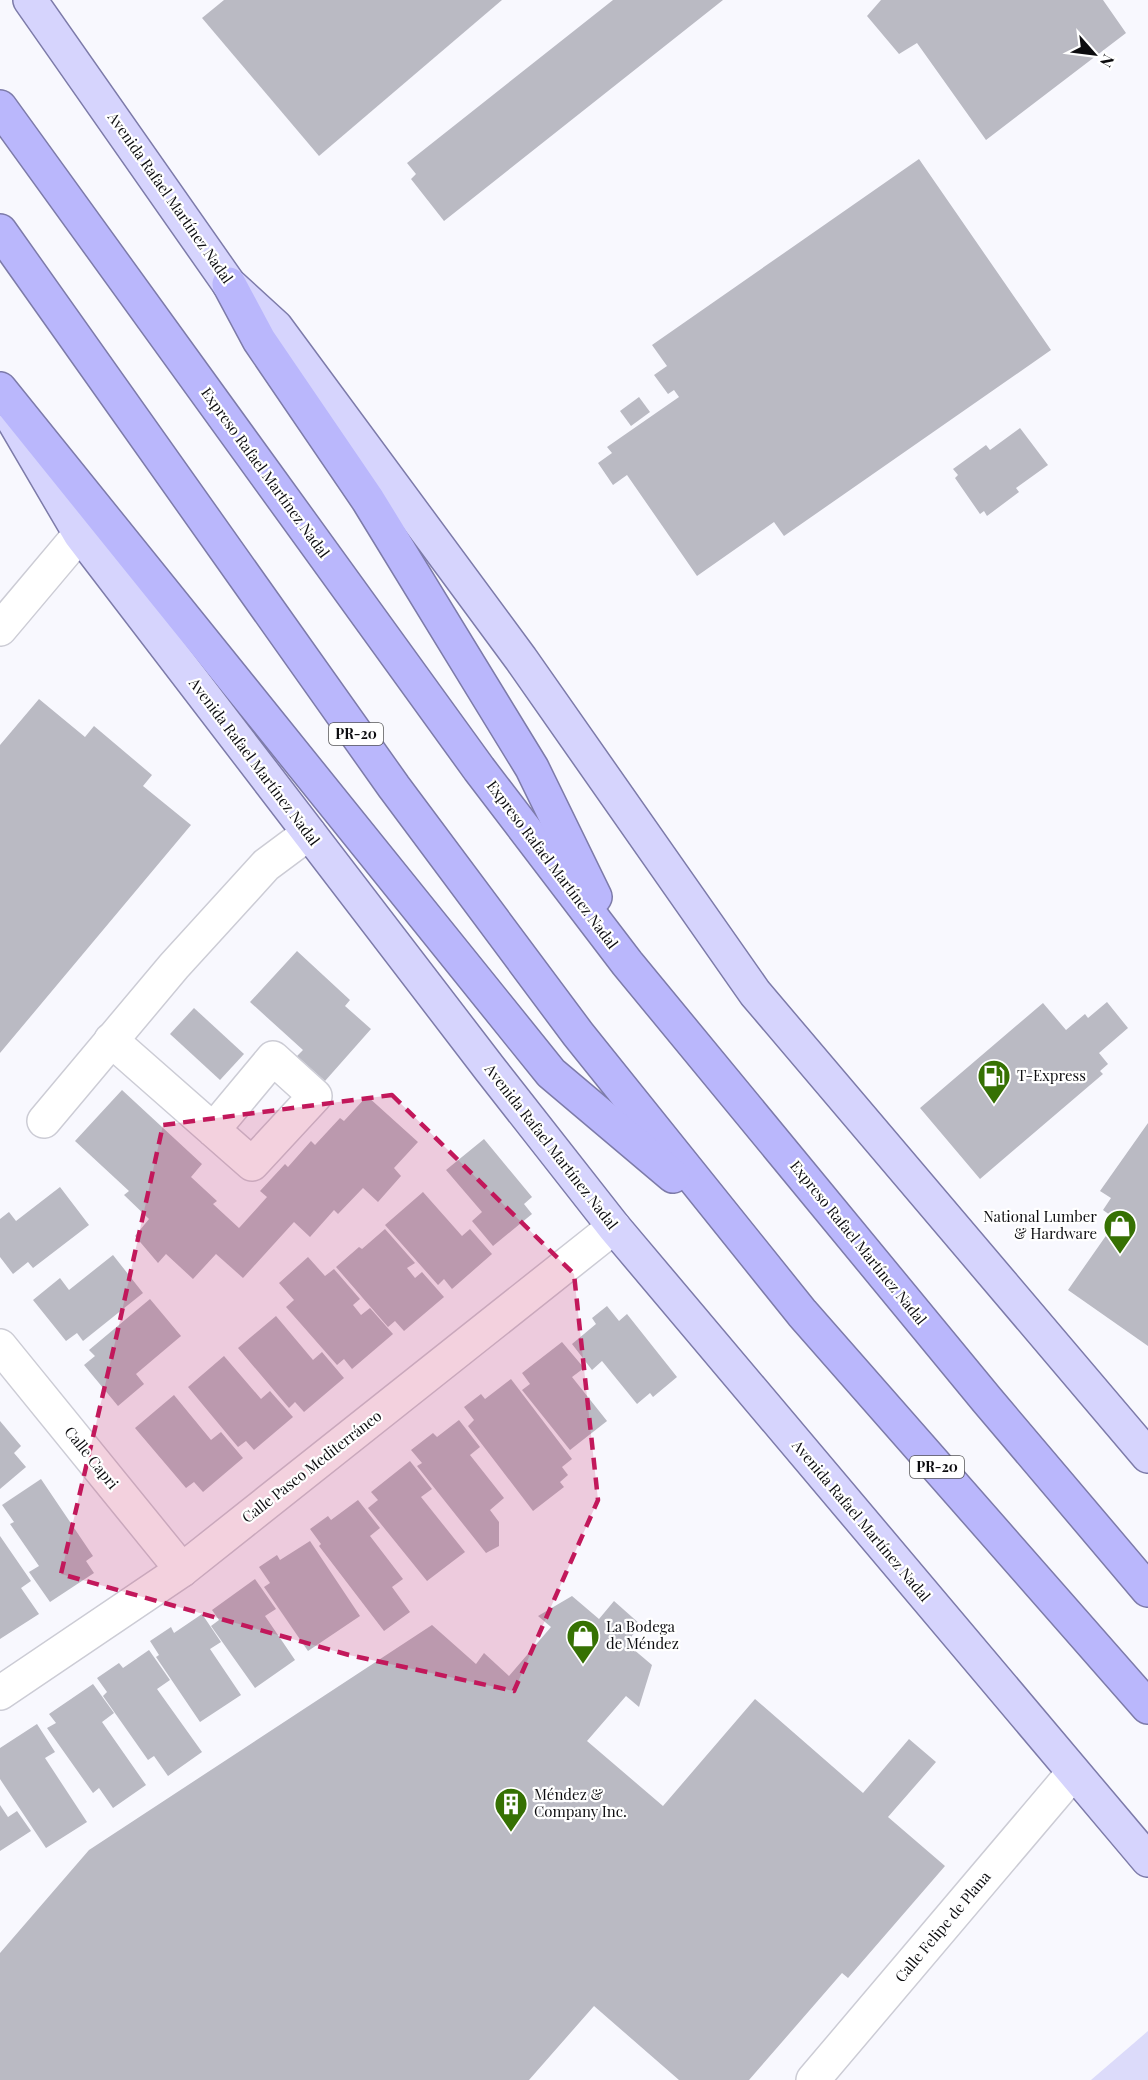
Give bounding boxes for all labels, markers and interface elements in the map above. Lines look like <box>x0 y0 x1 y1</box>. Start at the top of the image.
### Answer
north arrow <box>1064 24 1124 84</box>
text: N <box>1095 51 1120 72</box>
street label: Avenida Rafael Martínez Nadal <box>103 107 238 287</box>
street label: Expreso Rafael Martínez Nadal <box>197 383 334 562</box>
street label: Avenida Rafael Martínez Nadal <box>185 673 324 849</box>
road number: PR-20 <box>329 723 383 745</box>
street label: Expreso Rafael Martínez Nadal <box>483 776 623 953</box>
fuel station icon: T-Express <box>976 1058 1012 1105</box>
street label: Avenida Rafael Martínez Nadal <box>480 1059 623 1233</box>
place label: T-Express <box>1017 1065 1086 1085</box>
street label: Expreso Rafael Martínez Nadal <box>786 1156 931 1329</box>
place label: National Lumber & Hardware <box>983 1206 1097 1243</box>
shop icon: National Lumber & Hardware <box>1102 1208 1138 1255</box>
street label: Calle Paseo Mediterráneo <box>237 1405 385 1527</box>
street label: Calle Capri <box>60 1422 124 1493</box>
street label: Avenida Rafael Martínez Nadal <box>788 1435 935 1605</box>
road number: PR-20 <box>910 1456 964 1478</box>
place label: La Bodega de Méndez <box>606 1616 679 1653</box>
shop icon: La Bodega de Méndez <box>565 1618 601 1665</box>
place label: Méndez & Company Inc. <box>534 1784 627 1821</box>
building icon: Méndez & Company Inc. <box>493 1786 529 1833</box>
street label: Calle Felipe de Plana <box>890 1866 995 1986</box>

